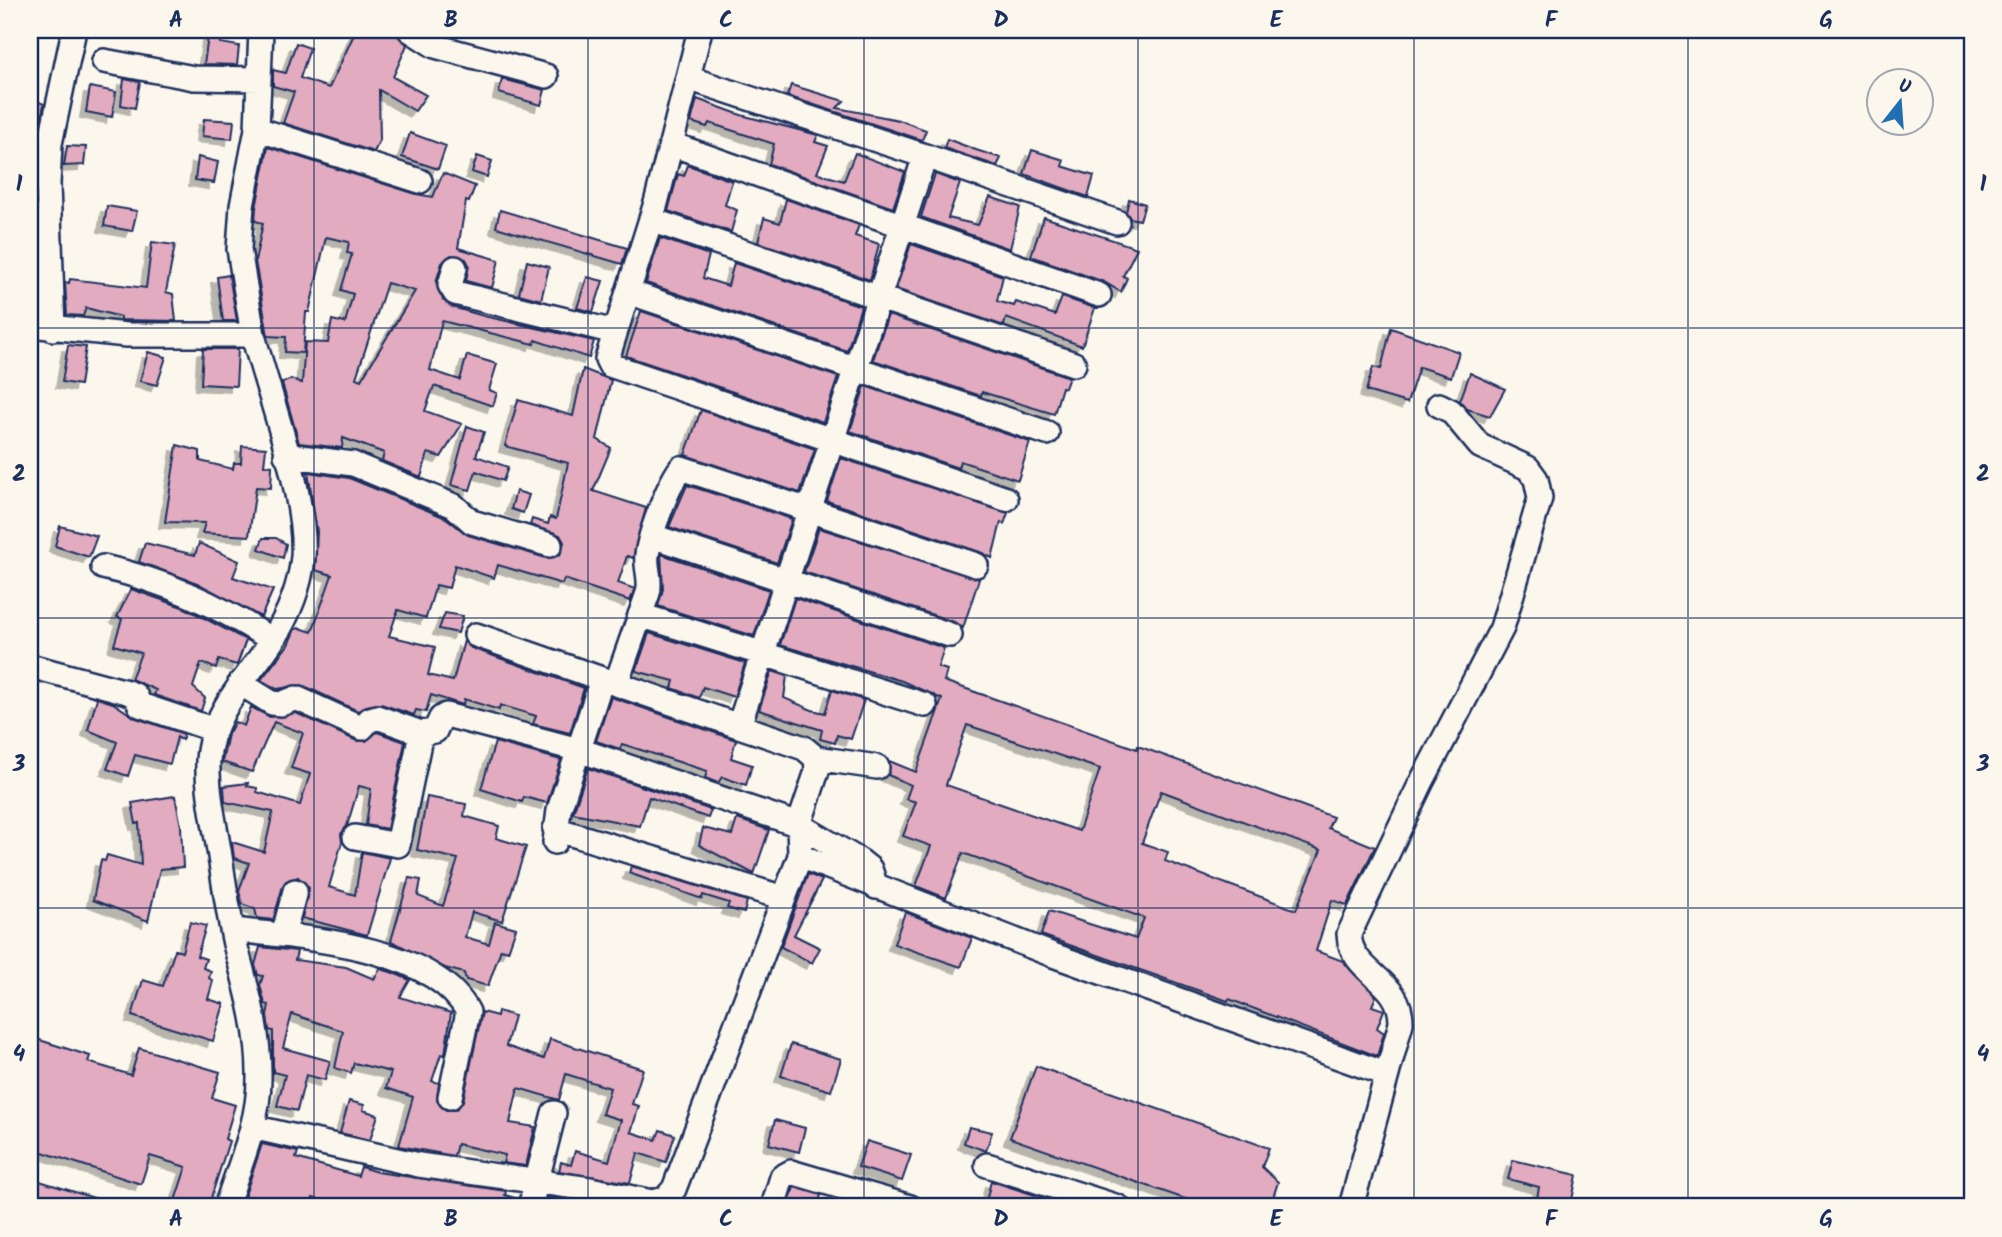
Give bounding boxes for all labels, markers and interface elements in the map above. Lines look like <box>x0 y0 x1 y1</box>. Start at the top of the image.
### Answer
text: A <box>169 3 183 39</box>
text: B <box>444 3 458 39</box>
text: C <box>719 3 733 39</box>
text: D <box>993 3 1009 39</box>
text: E <box>1270 3 1284 39</box>
text: F <box>1545 3 1559 39</box>
text: G <box>1819 3 1833 39</box>
north arrow <box>1866 66 1936 136</box>
text: U <box>1895 72 1915 104</box>
text: 1 <box>16 167 23 203</box>
text: 1 <box>1980 167 1987 203</box>
text: 2 <box>12 457 26 493</box>
text: 2 <box>1976 457 1990 493</box>
text: 3 <box>12 747 26 783</box>
text: 3 <box>1976 747 1990 783</box>
text: 4 <box>13 1037 26 1073</box>
text: 4 <box>1977 1037 1990 1073</box>
text: A <box>169 1202 183 1237</box>
text: B <box>444 1202 458 1237</box>
text: C <box>719 1202 733 1237</box>
text: D <box>993 1202 1009 1237</box>
text: E <box>1270 1202 1284 1237</box>
text: F <box>1545 1202 1559 1237</box>
text: G <box>1819 1202 1833 1237</box>

